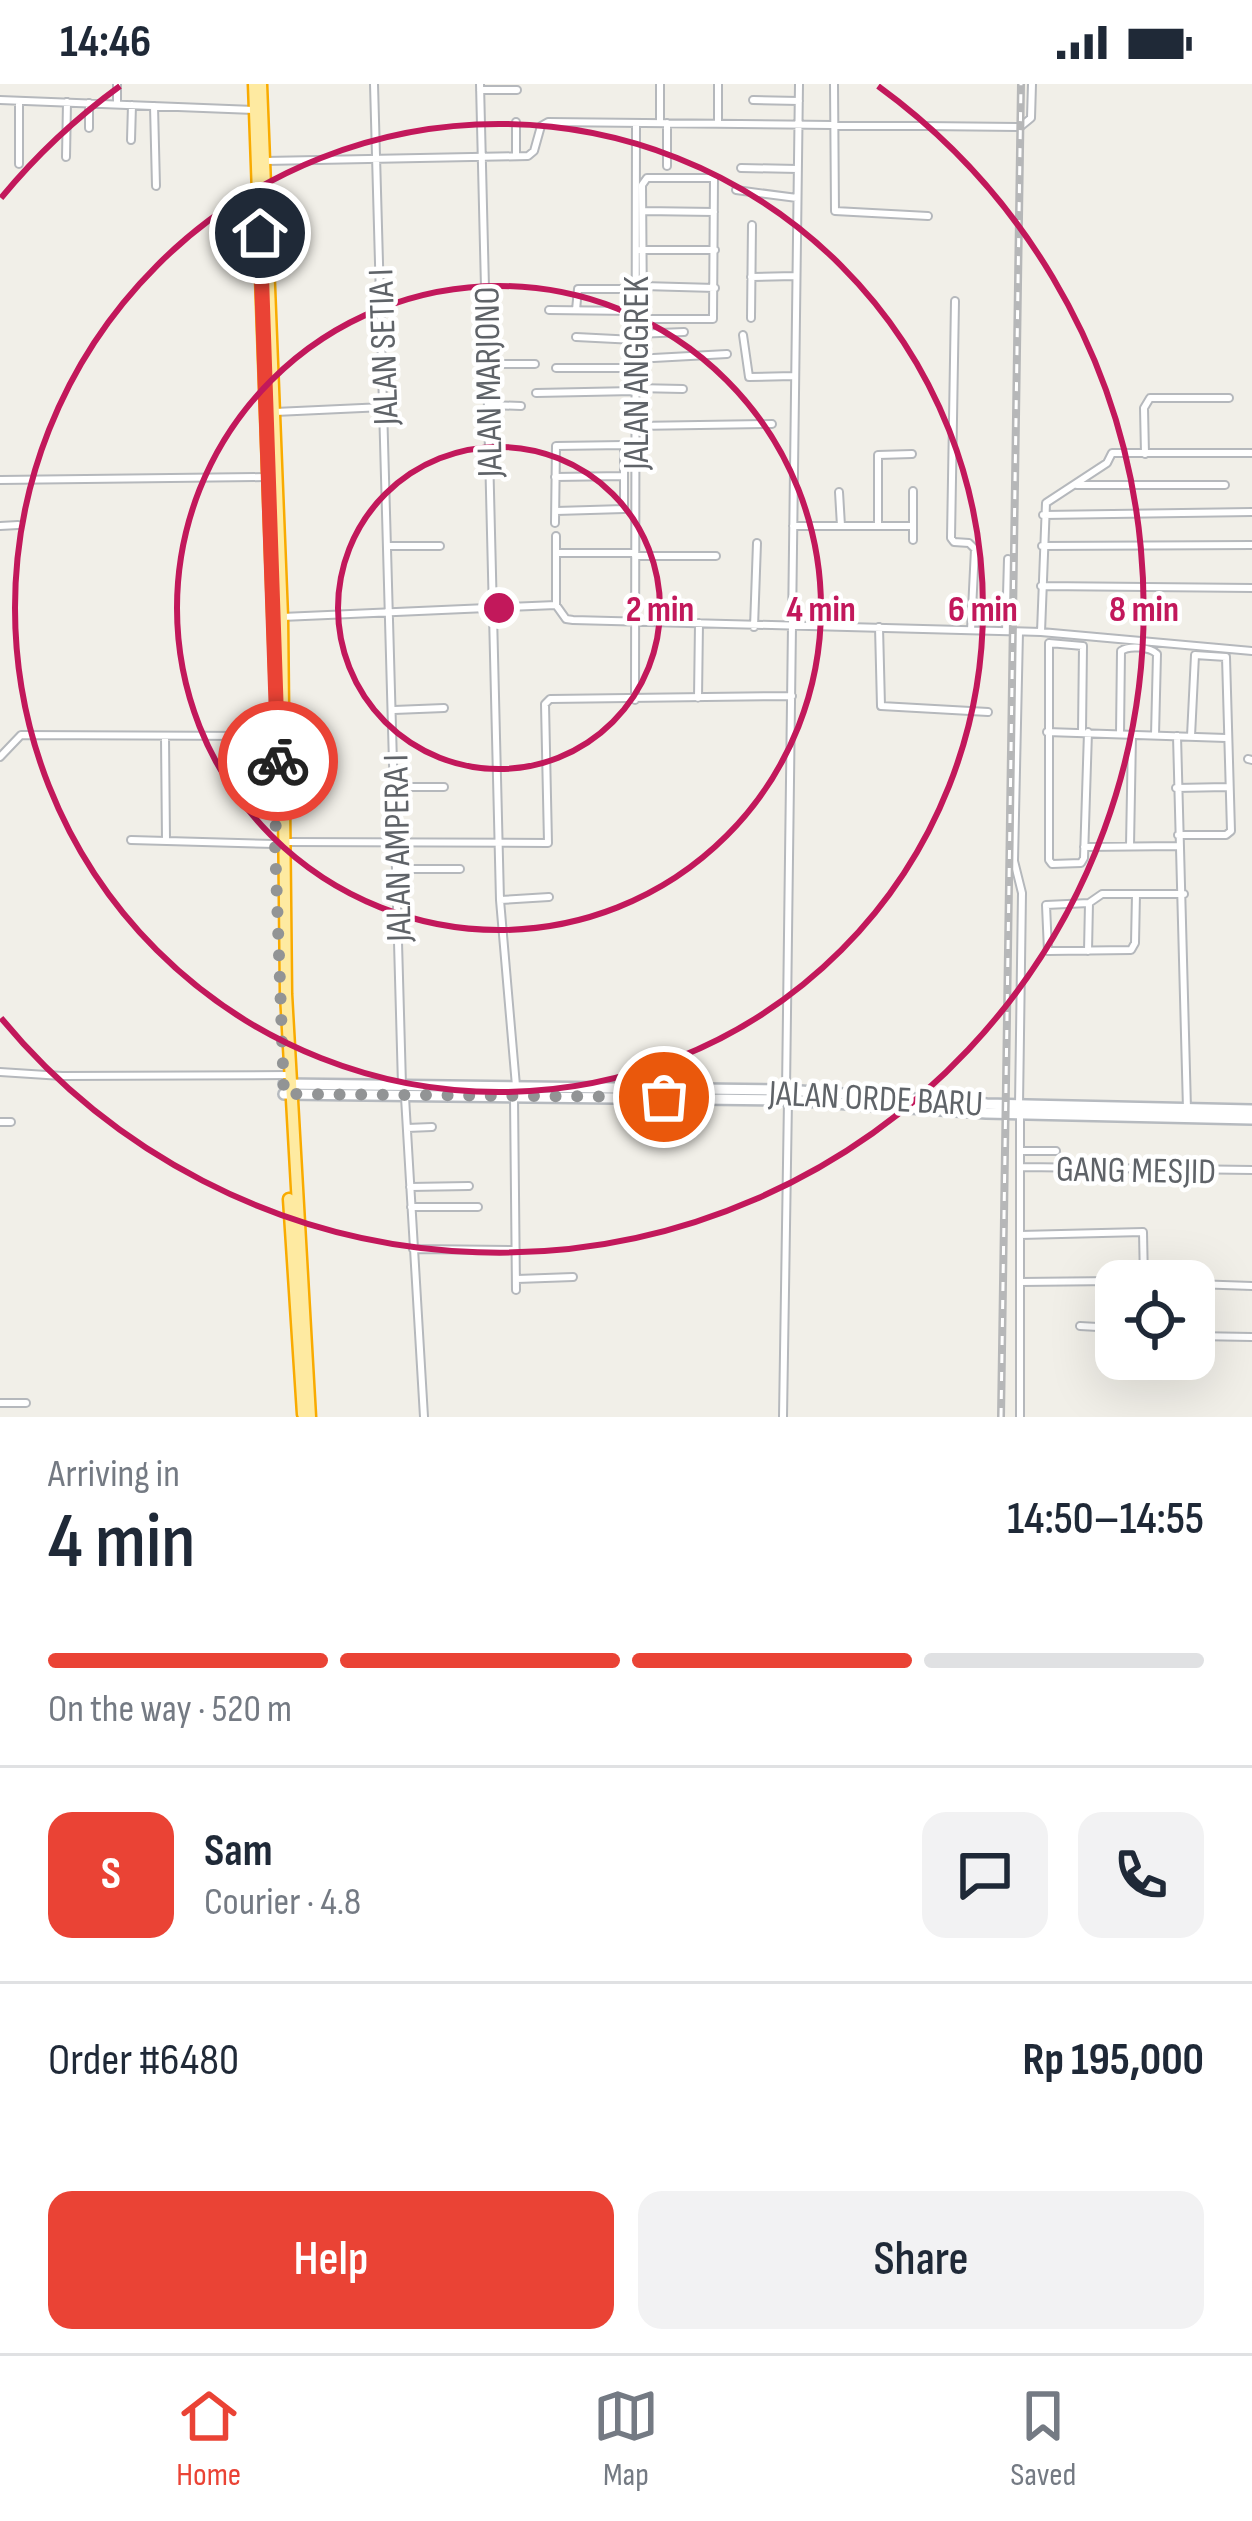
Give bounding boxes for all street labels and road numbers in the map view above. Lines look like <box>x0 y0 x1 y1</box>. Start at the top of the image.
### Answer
street label: JALAN SETIA I <box>360 268 409 427</box>
street label: JALAN ANGGREK <box>616 276 659 471</box>
street label: JALAN MARJONO <box>466 286 513 479</box>
street label: JALAN AMPERA I <box>375 754 422 943</box>
street label: JALAN ORDE BARU <box>767 1072 984 1127</box>
street label: GANG MESJID <box>1056 1149 1216 1194</box>

